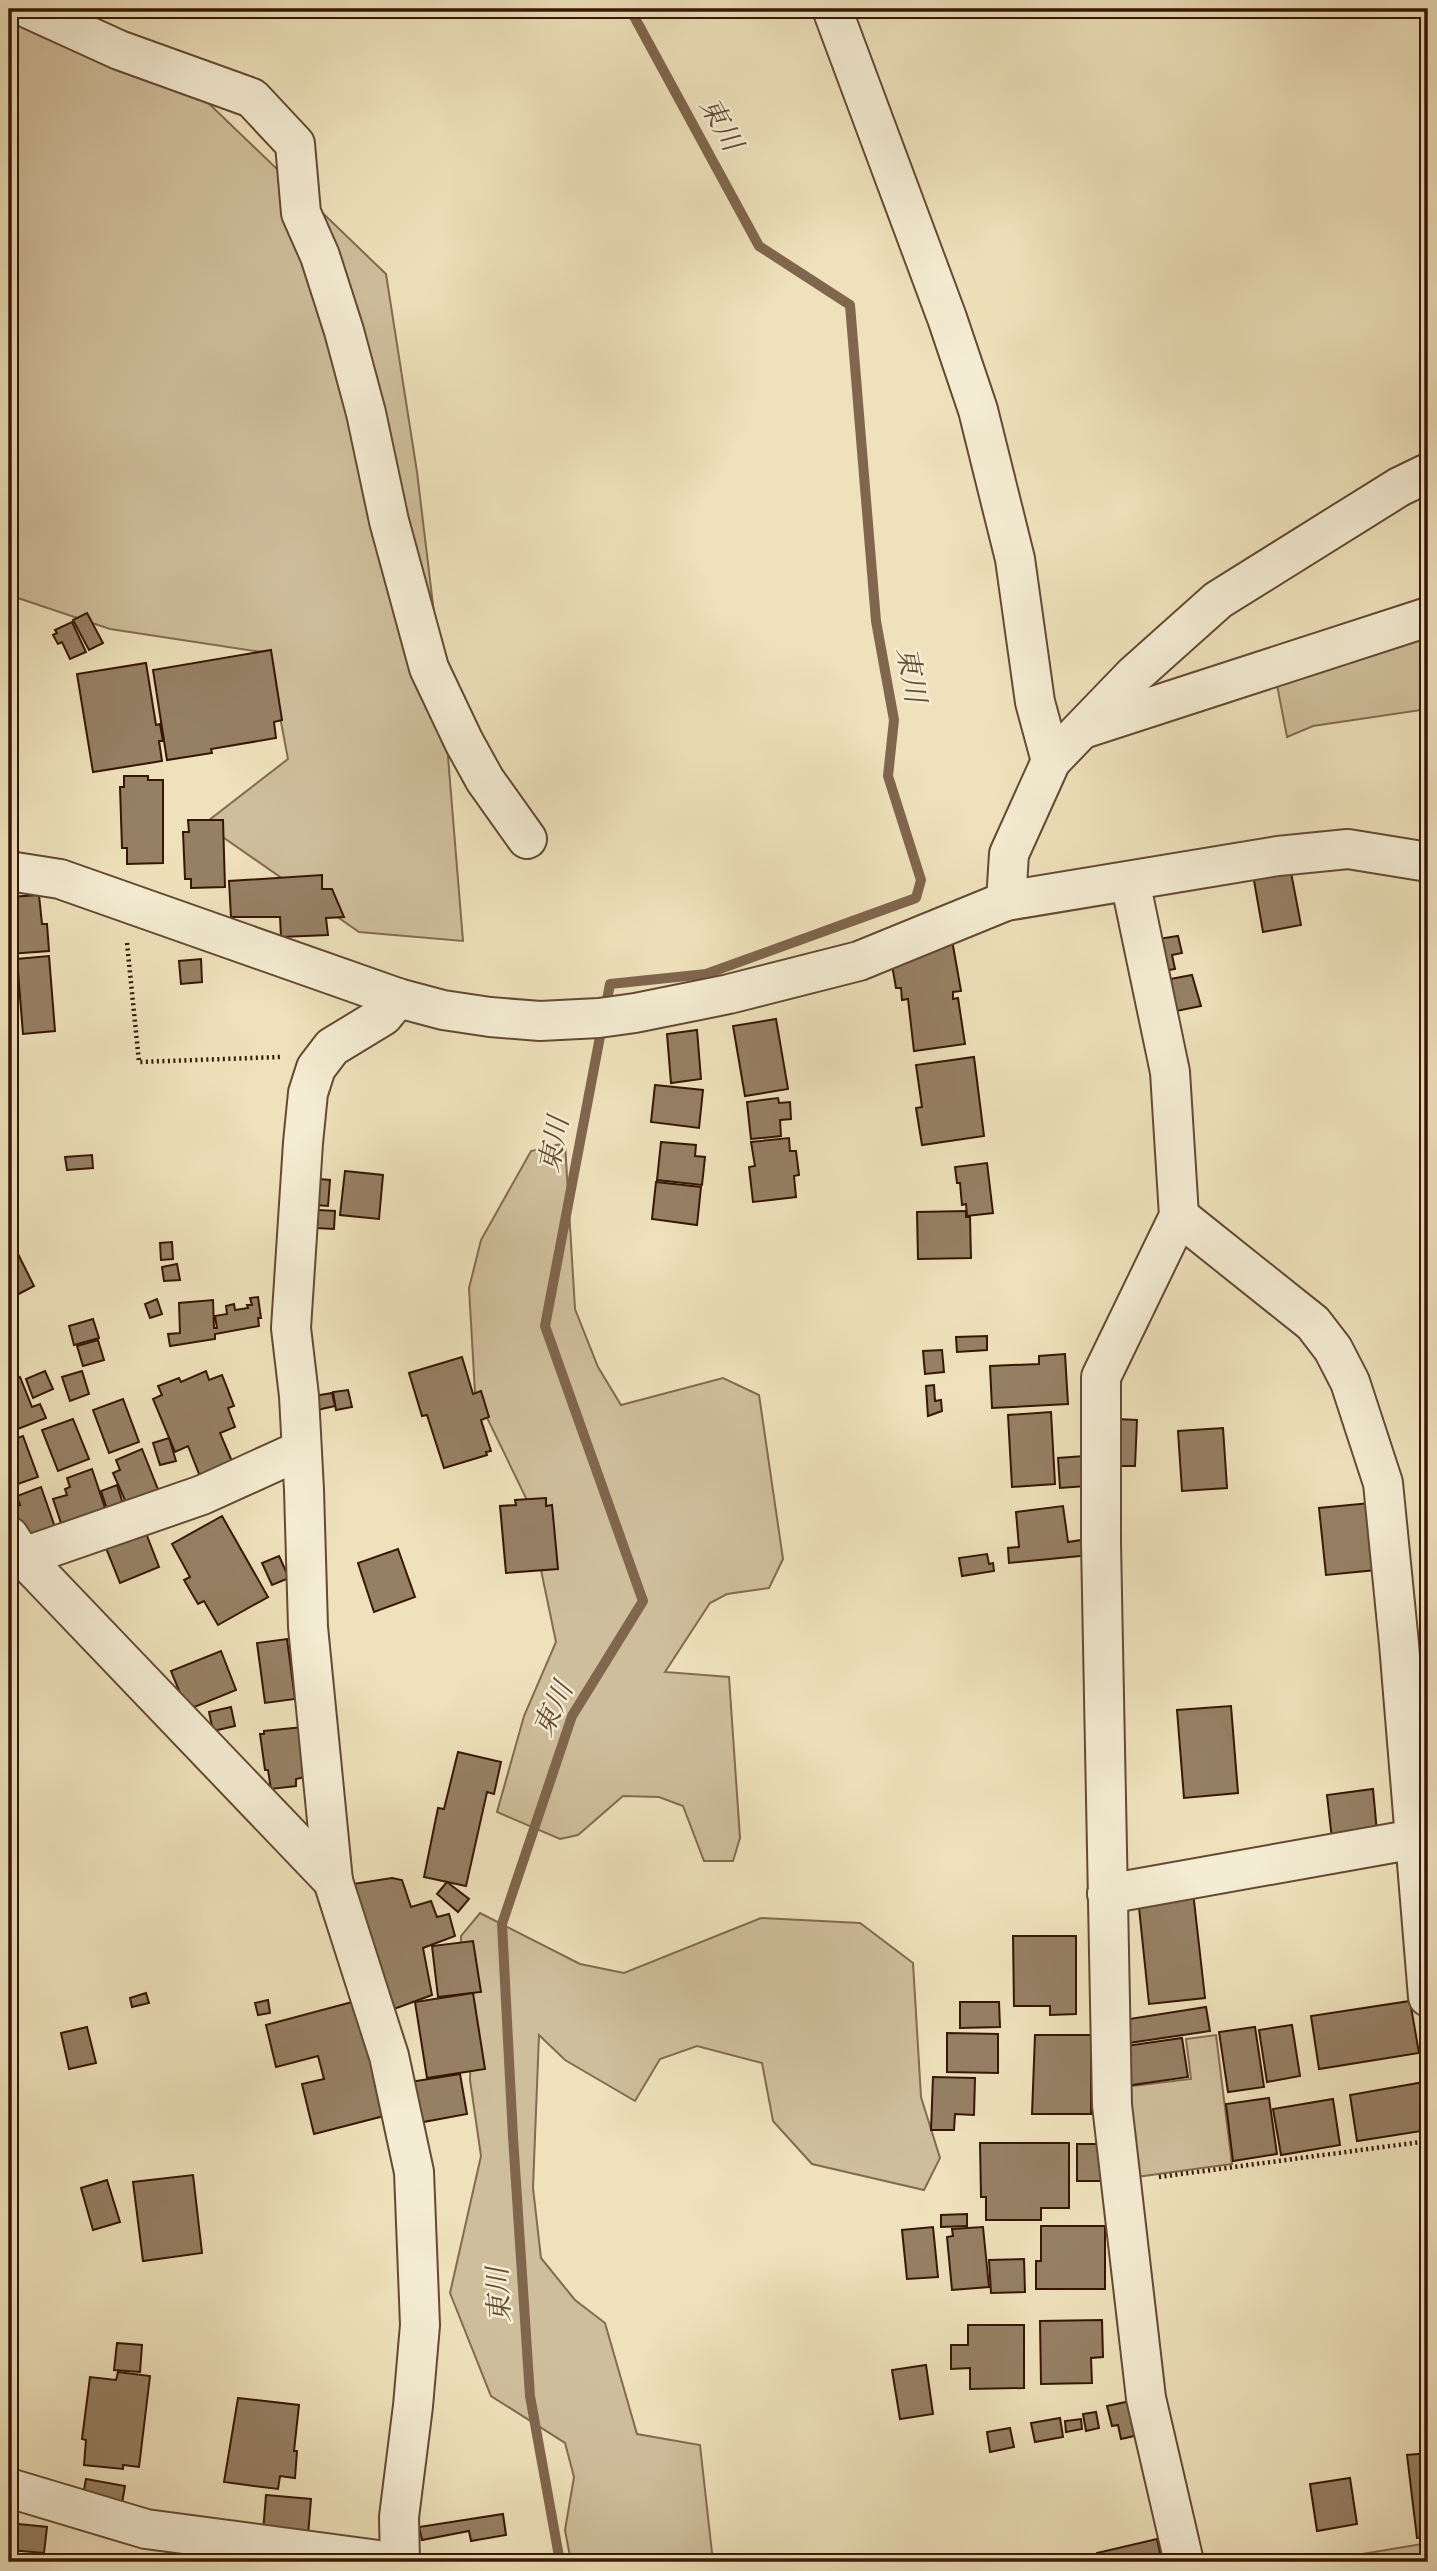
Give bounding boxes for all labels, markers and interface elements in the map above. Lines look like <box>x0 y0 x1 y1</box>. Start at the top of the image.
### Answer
water label: 東川 <box>688 91 752 162</box>
water label: 東川 <box>884 644 934 709</box>
water label: 東川 <box>531 1111 582 1176</box>
water label: 東川 <box>525 1673 586 1744</box>
water label: 東川 <box>479 2263 522 2324</box>

